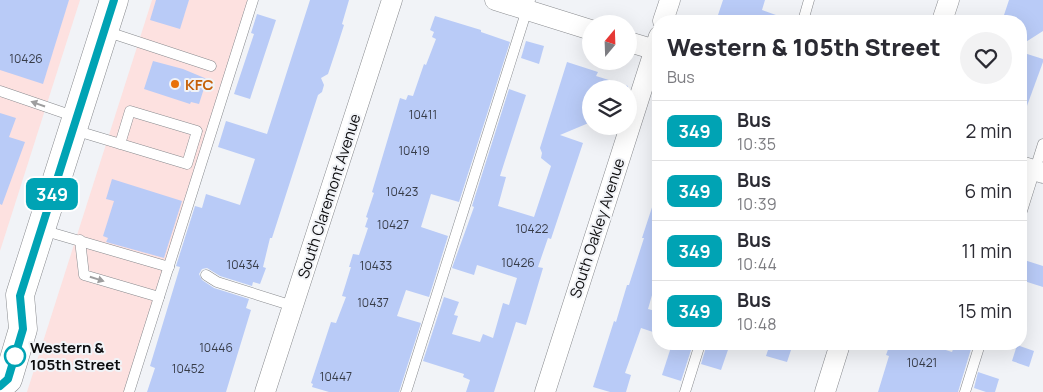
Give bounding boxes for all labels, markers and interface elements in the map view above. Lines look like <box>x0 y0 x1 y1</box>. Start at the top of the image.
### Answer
north arrow <box>582 15 638 70</box>
map controls <box>582 15 637 135</box>
text: Western & 105th Street <box>667 30 941 63</box>
button: heart <box>960 32 1012 84</box>
house number: 10426 <box>9 50 43 67</box>
text: Bus <box>667 66 695 88</box>
place label: KFC <box>185 74 214 95</box>
marker: KFC <box>169 78 181 90</box>
button: layers <box>582 80 637 135</box>
one-way arrow <box>31 100 46 107</box>
house number: 10411 <box>409 106 437 123</box>
text: Bus <box>737 107 771 133</box>
street label: South Claremont Avenue <box>292 111 366 281</box>
text: 2 min <box>966 118 1012 144</box>
text: 349 <box>678 119 711 143</box>
text: 10:35 <box>737 133 776 155</box>
house number: 10419 <box>398 142 430 159</box>
street label: South Oakley Avenue <box>564 155 630 301</box>
text: Bus <box>737 167 771 193</box>
line badge: 349 <box>23 178 81 210</box>
text: 6 min <box>965 178 1012 204</box>
text: 349 <box>678 179 711 203</box>
text: 349 <box>36 182 68 206</box>
house number: 10423 <box>386 183 418 200</box>
text: 10:39 <box>737 193 777 215</box>
house number: 10427 <box>377 216 409 233</box>
house number: 10422 <box>516 220 549 237</box>
text: Bus <box>737 227 771 253</box>
text: 11 min <box>962 238 1012 264</box>
text: 349 <box>678 239 711 263</box>
text: 10:44 <box>737 253 777 275</box>
house number: 10426 <box>501 254 535 271</box>
house number: 10434 <box>227 256 259 273</box>
house number: 10433 <box>360 257 392 274</box>
one-way arrow <box>90 276 105 283</box>
text: Bus <box>737 287 771 313</box>
house number: 10437 <box>357 294 389 311</box>
text: 15 min <box>958 298 1012 324</box>
text: 349 <box>678 299 711 323</box>
text: 10:48 <box>737 313 777 335</box>
place label: Western & 105th Street <box>30 337 121 375</box>
house number: 10446 <box>199 339 233 356</box>
marker: Western & 105th Street <box>4 345 26 367</box>
house number: 10421 <box>907 354 937 371</box>
house number: 10452 <box>172 360 204 377</box>
house number: 10447 <box>320 368 352 385</box>

